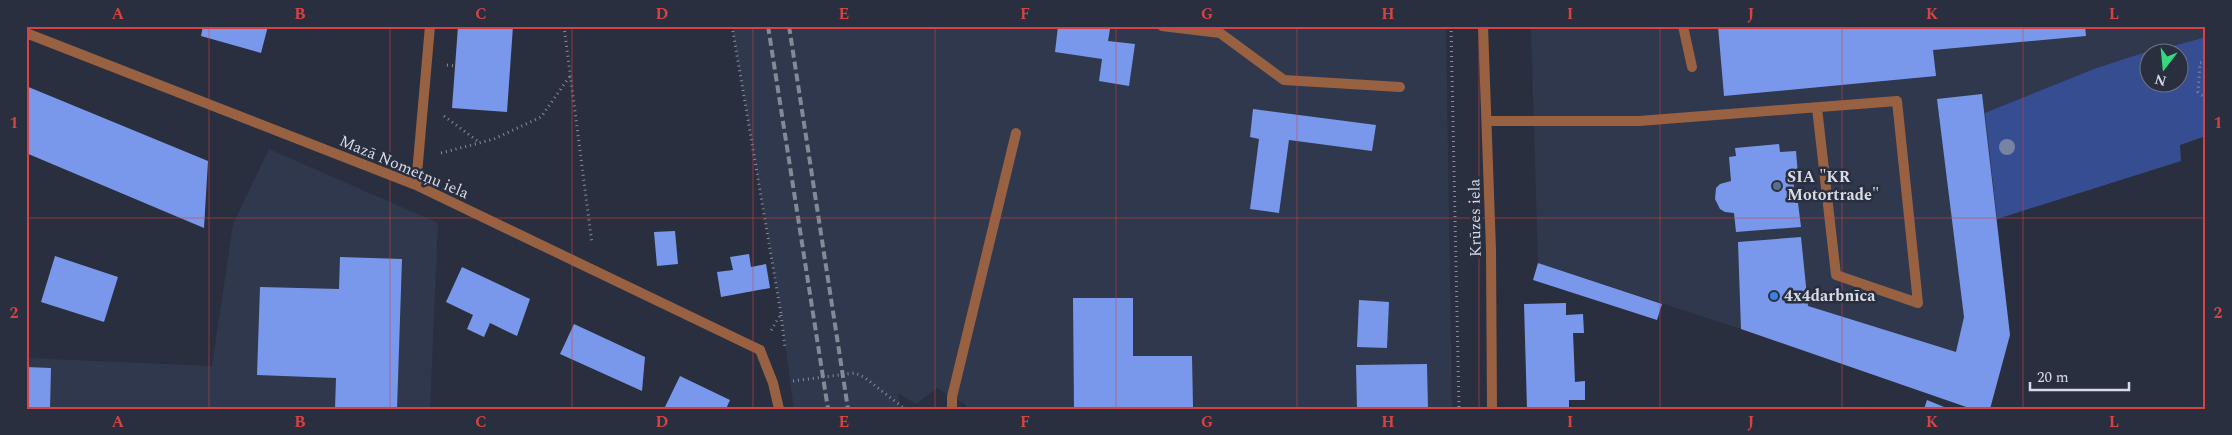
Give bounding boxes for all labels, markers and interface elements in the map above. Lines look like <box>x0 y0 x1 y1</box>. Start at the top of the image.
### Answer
text: A <box>112 2 125 26</box>
text: B <box>294 2 306 26</box>
text: C <box>475 2 487 26</box>
text: D <box>656 2 669 26</box>
text: E <box>839 2 849 26</box>
text: F <box>1020 2 1030 26</box>
text: G <box>1201 2 1213 26</box>
text: H <box>1381 2 1395 26</box>
text: I <box>1567 2 1573 26</box>
text: J <box>1748 2 1755 26</box>
text: K <box>1926 2 1939 26</box>
text: L <box>2109 2 2119 26</box>
north arrow <box>2140 42 2190 92</box>
text: N <box>2152 68 2169 92</box>
text: 1 <box>10 111 18 135</box>
text: 1 <box>2214 111 2222 135</box>
street label: Mazā Nometņu iela <box>335 129 473 205</box>
place label: SIA "KR Motortrade" <box>1787 165 1879 207</box>
street label: Krūzes iela <box>1462 178 1488 257</box>
marker: SIA "KR Motortrade" <box>1771 180 1783 192</box>
place label: 4x4darbnīca <box>1784 284 1876 308</box>
marker: 4x4darbnīca <box>1768 290 1780 302</box>
text: 2 <box>10 301 19 325</box>
text: 2 <box>2214 301 2223 325</box>
scale bar <box>2030 360 2128 392</box>
text: 20 m <box>2037 366 2069 389</box>
text: A <box>112 410 125 434</box>
text: B <box>294 410 306 434</box>
text: C <box>475 410 487 434</box>
text: D <box>656 410 669 434</box>
text: E <box>839 410 849 434</box>
text: F <box>1020 410 1030 434</box>
text: G <box>1201 410 1213 434</box>
text: H <box>1381 410 1395 434</box>
text: I <box>1567 410 1573 434</box>
text: J <box>1748 410 1755 434</box>
text: K <box>1926 410 1939 434</box>
text: L <box>2109 410 2119 434</box>

